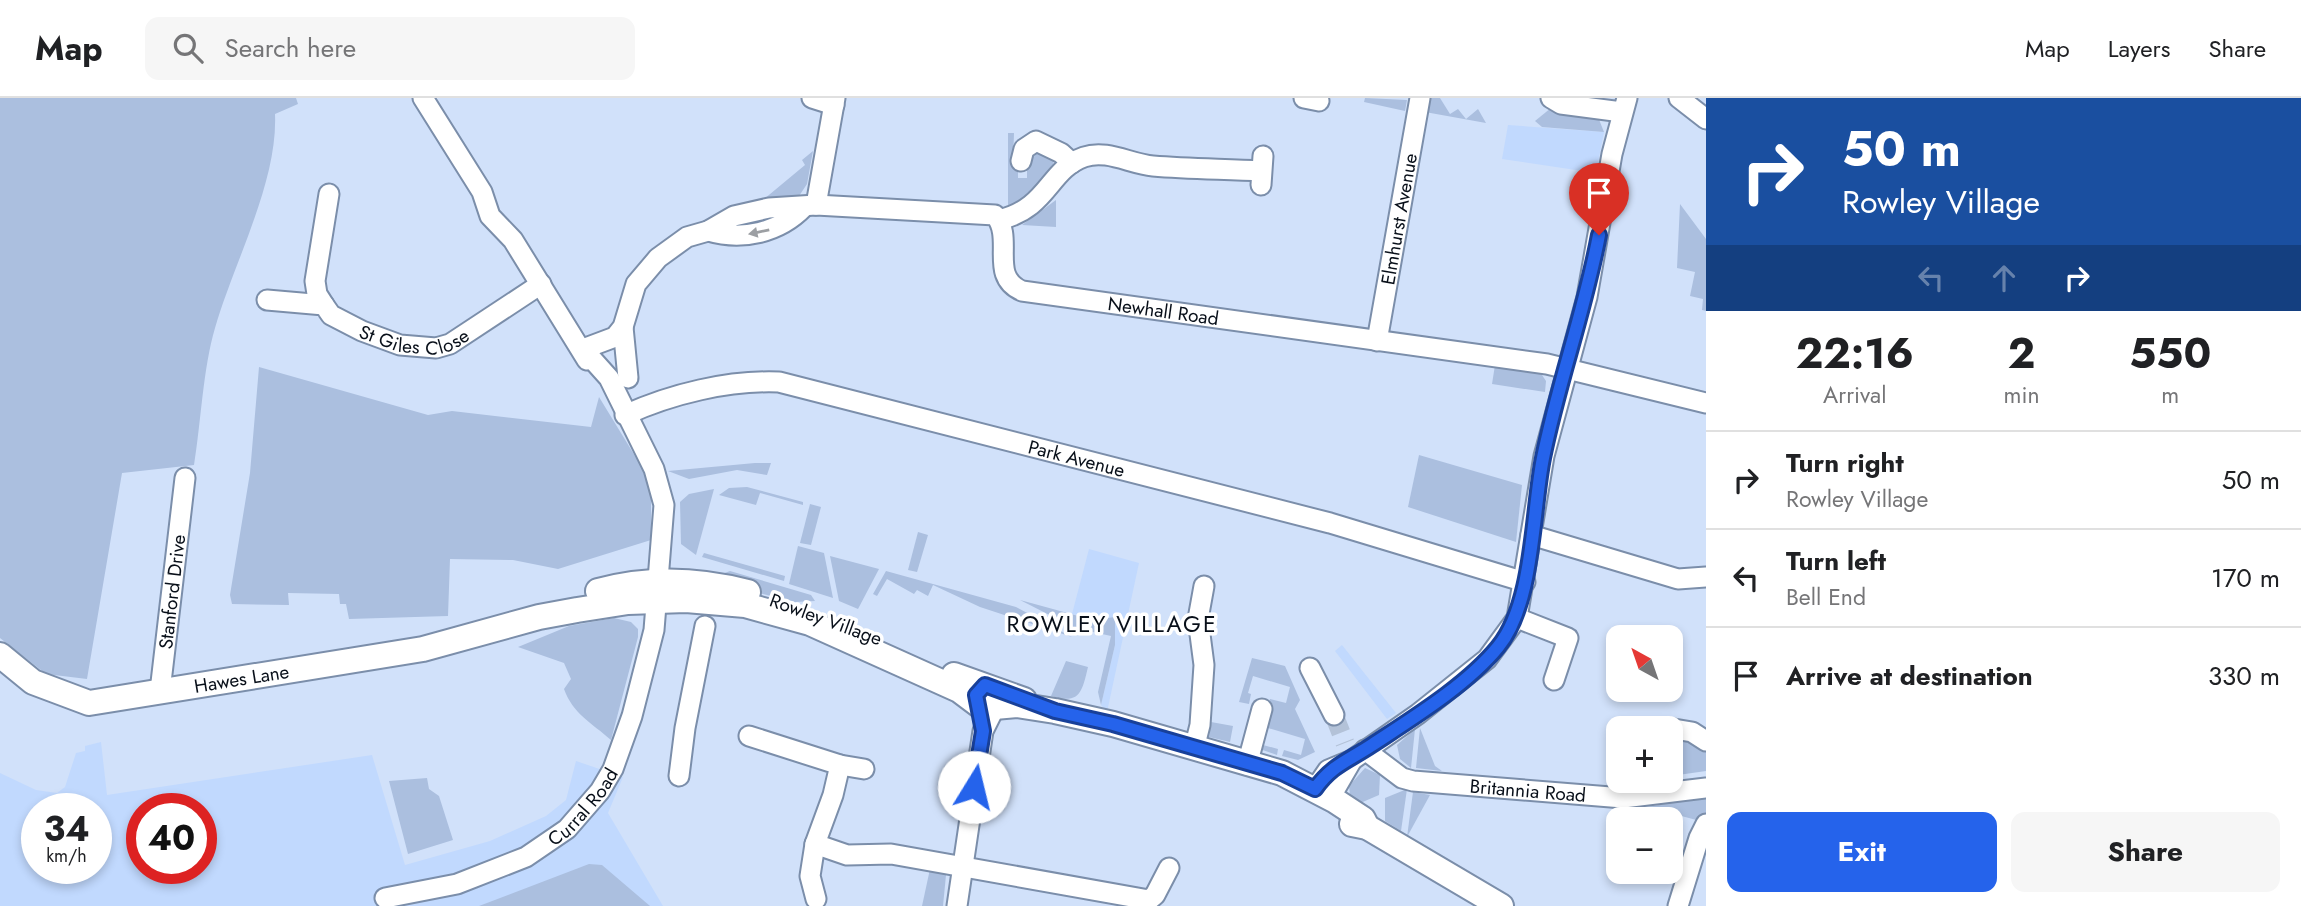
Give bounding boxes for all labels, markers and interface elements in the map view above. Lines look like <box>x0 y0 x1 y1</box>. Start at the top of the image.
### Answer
search box <box>145 17 635 80</box>
text: Map <box>35 25 103 72</box>
icon: search <box>169 29 207 67</box>
text: Search here <box>225 29 356 67</box>
text: Map <box>2025 31 2070 66</box>
text: Layers <box>2108 31 2170 66</box>
text: Share <box>2208 31 2266 66</box>
text: 50 m <box>1842 114 1961 184</box>
icon: right <box>1727 126 1818 217</box>
street label: Elmhurst Avenue <box>1374 151 1424 287</box>
pin <box>1569 163 1629 235</box>
icon: arrive <box>1580 174 1618 212</box>
text: Rowley Village <box>1842 179 2040 225</box>
one-way arrow <box>748 226 770 237</box>
icon: left <box>1912 259 1950 297</box>
icon: ahead <box>1985 259 2023 297</box>
icon: right <box>2058 259 2096 297</box>
street label: Newhall Road <box>1106 290 1220 332</box>
street label: St Giles Close <box>357 316 471 338</box>
text: St Giles Close <box>355 318 475 362</box>
text: 22:16 <box>1796 323 1914 384</box>
text: 2 <box>2008 323 2035 384</box>
text: 550 <box>2129 323 2211 384</box>
text: Arrival <box>1823 378 1886 412</box>
text: min <box>2004 378 2040 412</box>
text: m <box>2161 378 2179 412</box>
street label: Park Avenue <box>1025 433 1128 484</box>
text: Turn right <box>1786 444 1904 482</box>
icon: right <box>1727 461 1765 499</box>
text: 50 m <box>2222 461 2280 499</box>
text: Rowley Village <box>1786 482 1928 516</box>
street label: Stanford Drive <box>152 533 192 651</box>
text: Turn left <box>1786 542 1886 580</box>
icon: left <box>1727 559 1765 597</box>
text: 170 m <box>2211 559 2280 597</box>
text: Bell End <box>1786 580 1866 614</box>
street label: Rowley Village <box>766 587 886 652</box>
district label: ROWLEY VILLAGE <box>1006 607 1218 641</box>
north arrow <box>1606 625 1684 702</box>
map controls <box>1606 625 1683 884</box>
icon: arrive <box>1727 657 1765 695</box>
text: Arrive at destination <box>1786 657 2033 695</box>
text: 330 m <box>2208 657 2280 695</box>
street label: Hawes Lane <box>192 658 291 700</box>
button: + <box>1606 716 1683 793</box>
position arrow <box>937 750 1011 824</box>
street label: Curral Road <box>542 763 625 853</box>
street label: Britannia Road <box>1469 773 1587 809</box>
speed limit sign: 40 <box>126 793 217 884</box>
text: 34 <box>43 804 90 854</box>
button: − <box>1606 807 1683 884</box>
button: Exit <box>1727 812 1997 892</box>
button: Share <box>2011 812 2280 892</box>
text: km/h <box>46 843 87 869</box>

